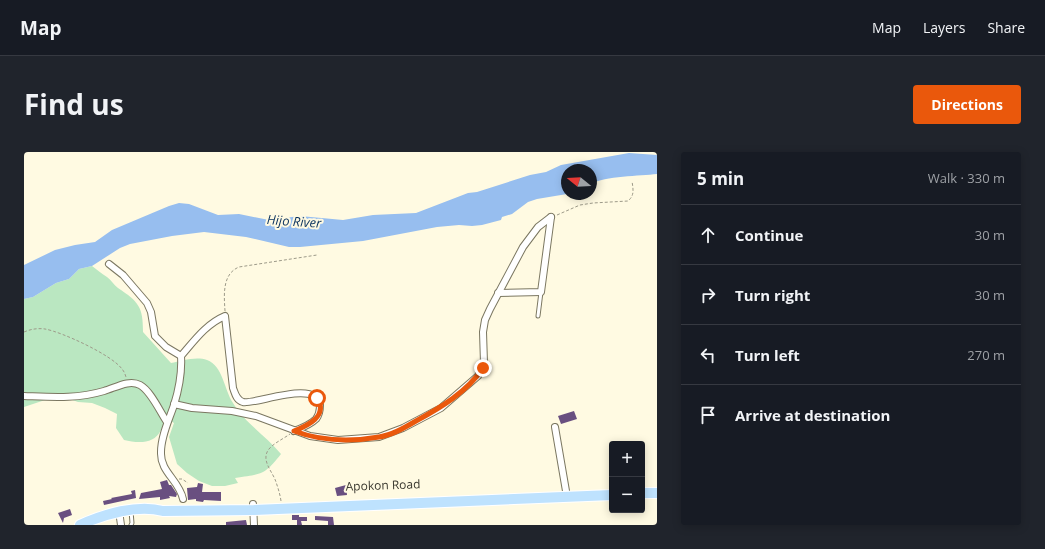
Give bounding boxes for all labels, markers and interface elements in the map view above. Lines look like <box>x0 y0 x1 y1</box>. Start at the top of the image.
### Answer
text: Map <box>20 15 61 41</box>
text: Map <box>872 18 901 37</box>
text: Layers <box>923 18 965 37</box>
text: Share <box>987 18 1025 37</box>
text: Find us <box>24 85 124 123</box>
button: Directions <box>913 85 1021 124</box>
north arrow <box>561 164 597 200</box>
text: 5 min <box>697 167 744 190</box>
text: Walk · 330 m <box>928 169 1005 187</box>
water label: Hijo River <box>266 210 323 232</box>
icon: ahead <box>697 224 719 246</box>
text: Continue <box>735 225 803 245</box>
text: 30 m <box>975 226 1005 244</box>
icon: right <box>697 284 719 306</box>
text: Turn right <box>735 285 810 305</box>
text: 30 m <box>975 286 1005 304</box>
icon: left <box>697 344 719 366</box>
text: Turn left <box>735 345 800 365</box>
text: 270 m <box>967 346 1005 364</box>
route end <box>474 359 492 377</box>
route start <box>308 389 326 407</box>
icon: arrive <box>697 404 719 426</box>
text: Arrive at destination <box>735 405 890 425</box>
map controls <box>609 441 645 513</box>
button: + <box>609 441 645 477</box>
street label: Apokon Road <box>345 475 421 495</box>
button: − <box>609 477 645 513</box>

